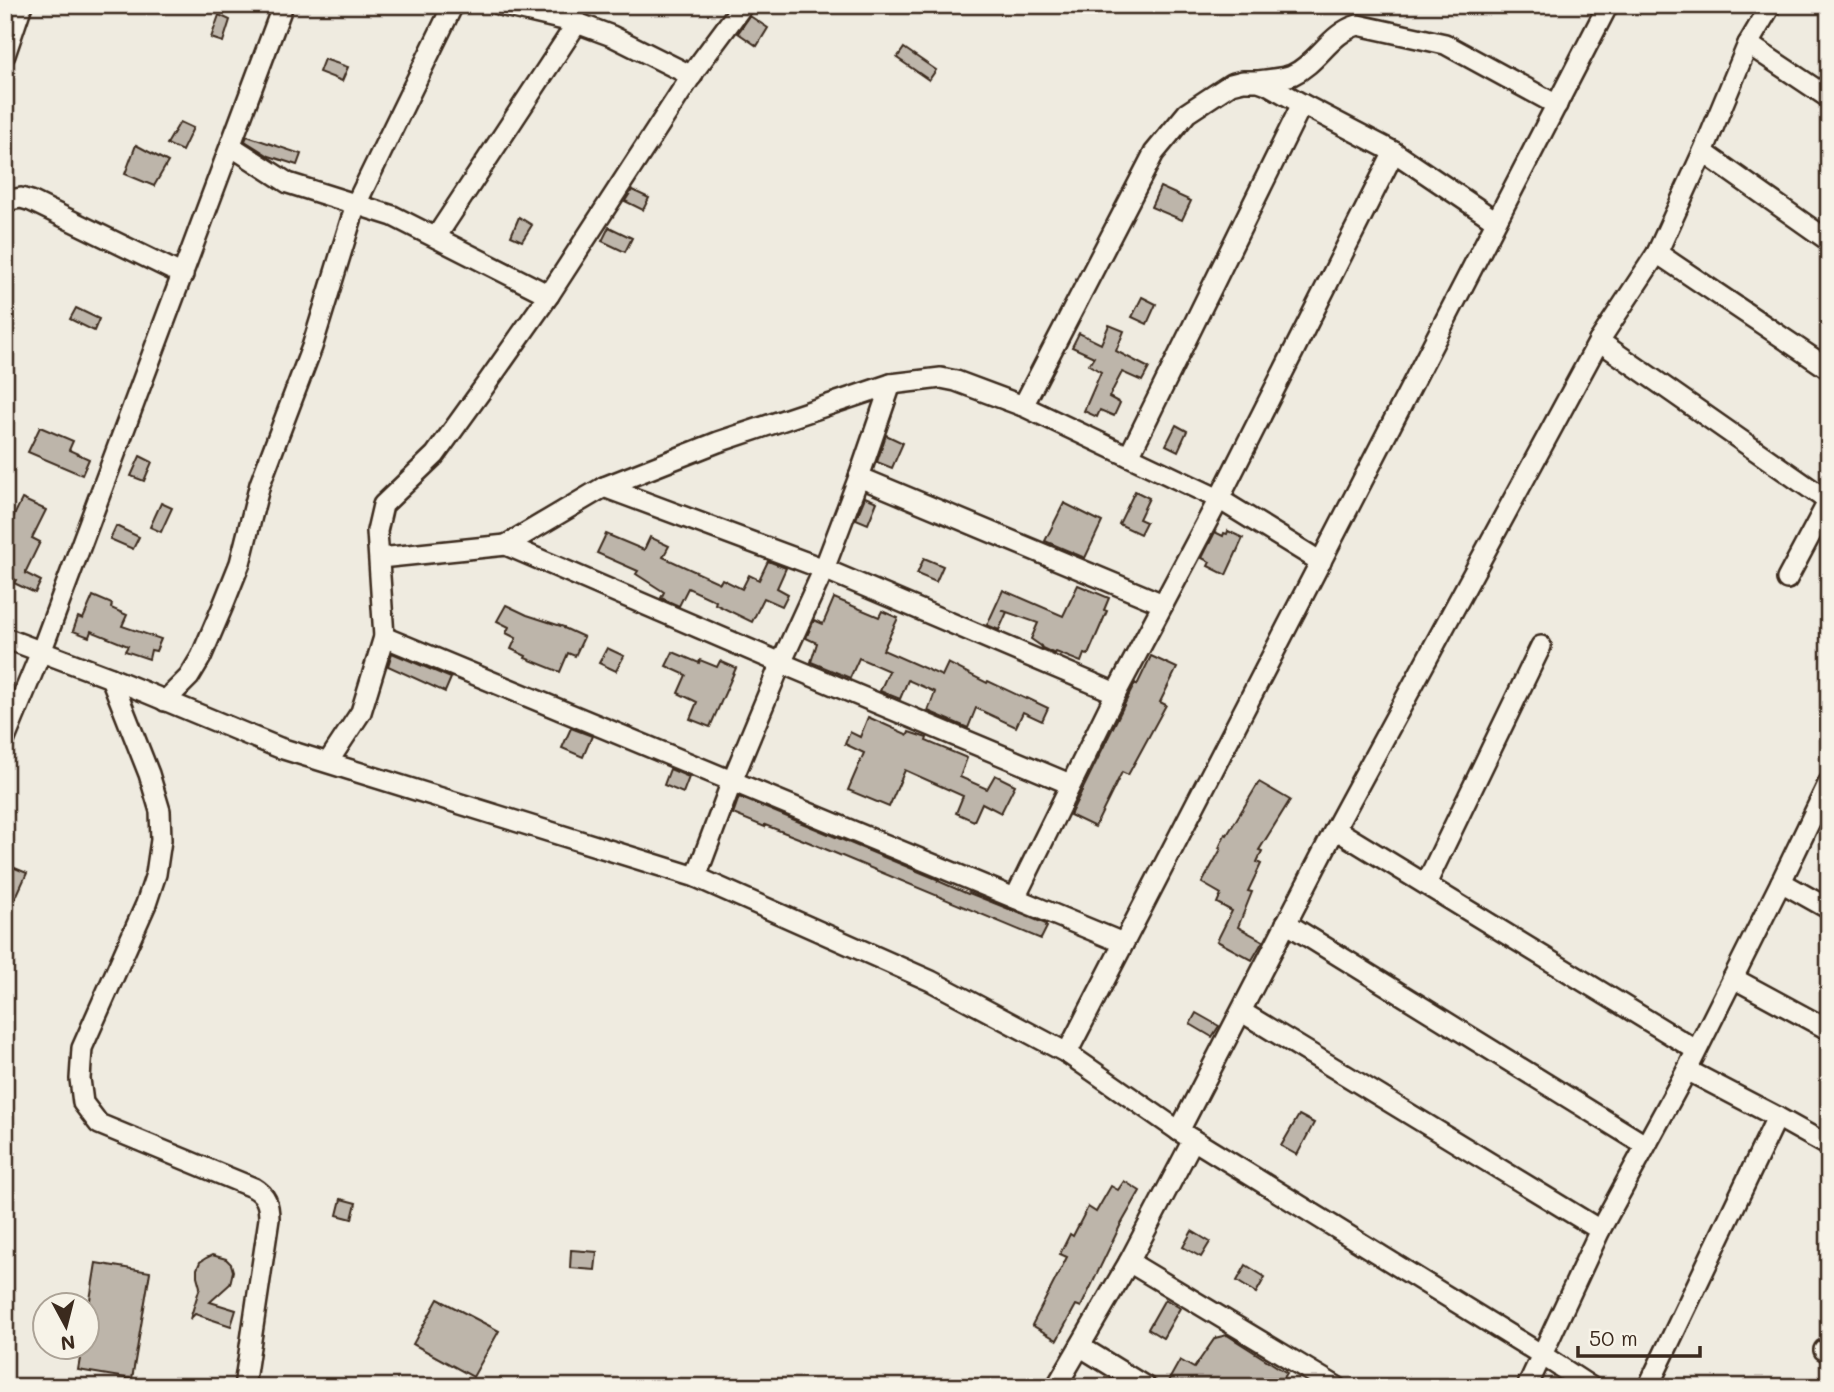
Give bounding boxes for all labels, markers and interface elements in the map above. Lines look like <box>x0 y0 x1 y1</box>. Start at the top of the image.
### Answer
north arrow <box>32 1290 102 1360</box>
scale bar <box>1578 1315 1701 1359</box>
text: 50 m <box>1589 1324 1638 1351</box>
text: N <box>59 1330 77 1357</box>

